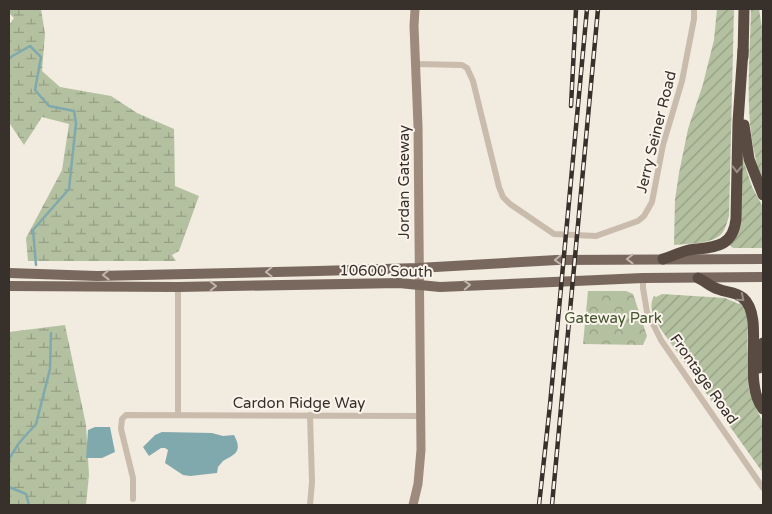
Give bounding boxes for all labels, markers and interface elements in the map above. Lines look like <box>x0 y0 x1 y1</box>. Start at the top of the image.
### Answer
street label: Jerry Seiner Road <box>632 69 680 195</box>
street label: Jordan Gateway <box>395 125 413 239</box>
one-way arrow <box>731 165 742 173</box>
one-way arrow <box>554 254 562 265</box>
one-way arrow <box>626 254 634 264</box>
street label: 10600 South <box>339 261 433 281</box>
one-way arrow <box>265 267 272 277</box>
one-way arrow <box>102 270 110 281</box>
one-way arrow <box>463 280 471 291</box>
one-way arrow <box>209 281 217 292</box>
one-way arrow <box>736 293 745 302</box>
park label: Gateway Park <box>564 309 662 327</box>
street label: Frontage Road <box>666 330 742 428</box>
street label: Cardon Ridge Way <box>233 394 365 412</box>

